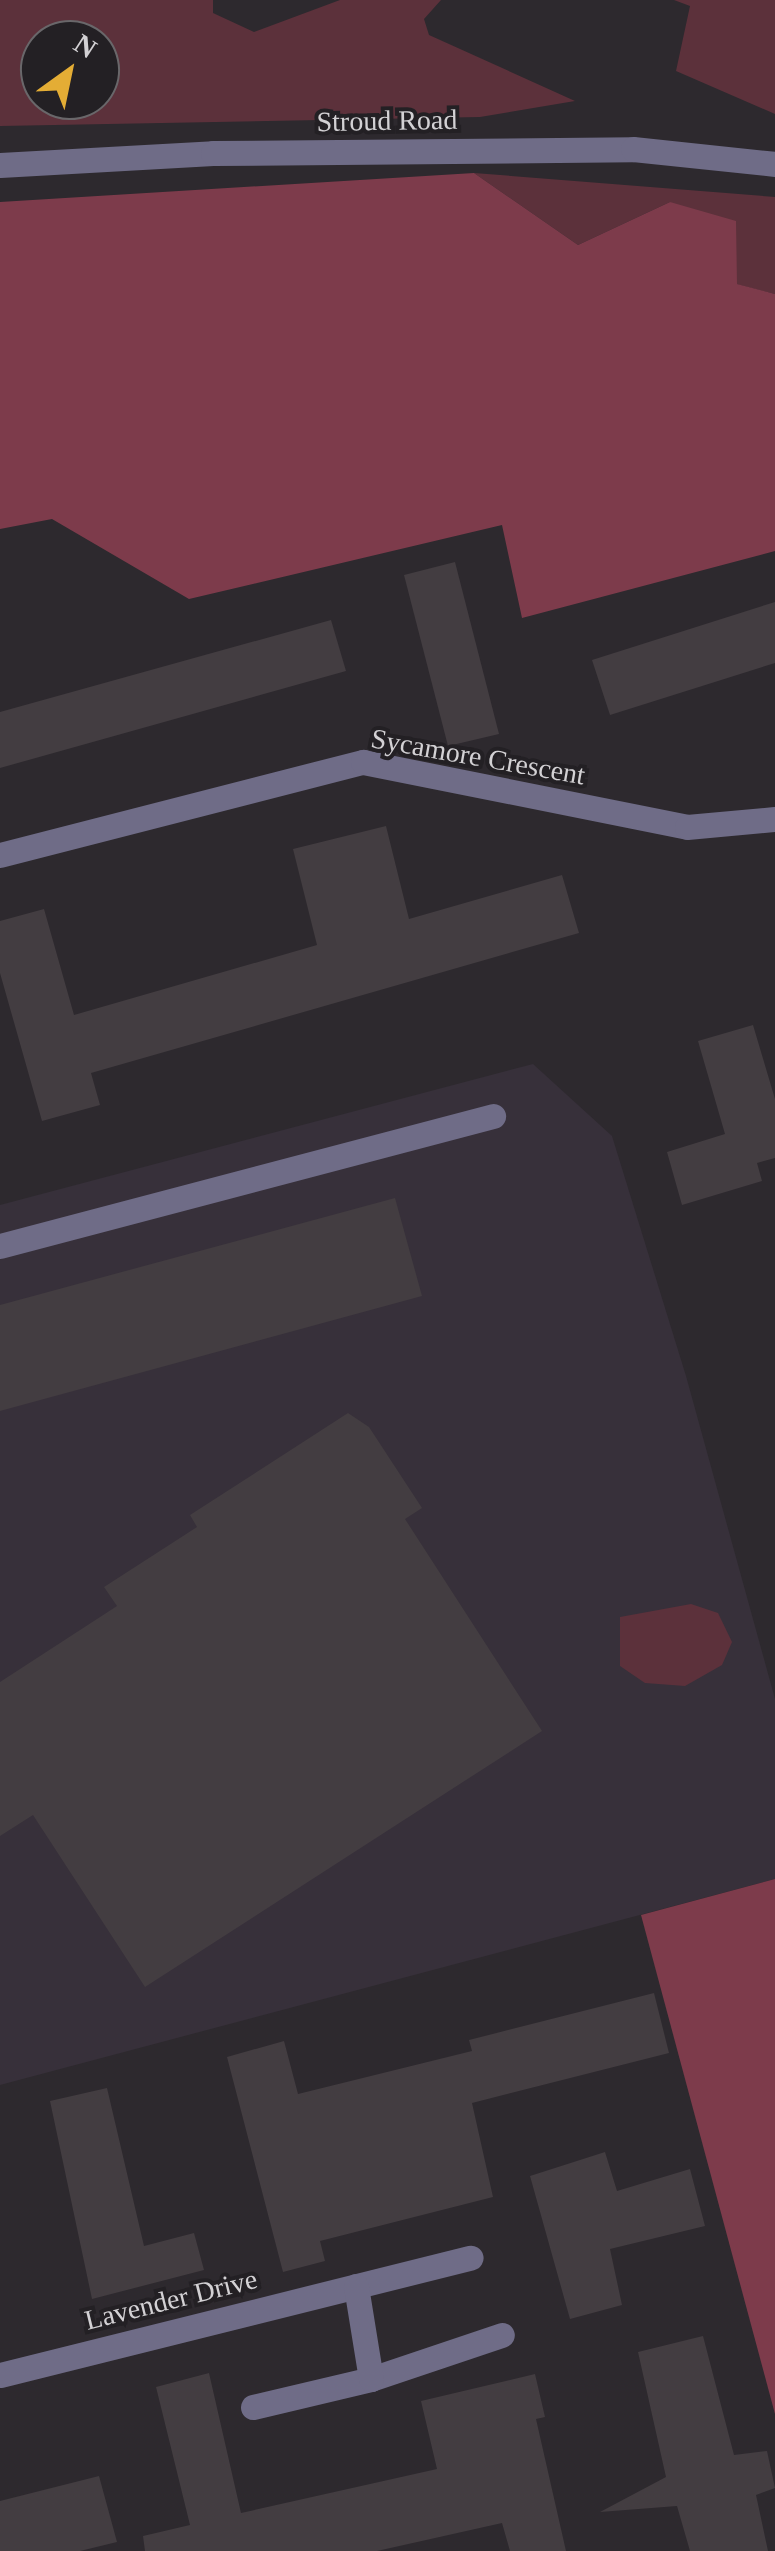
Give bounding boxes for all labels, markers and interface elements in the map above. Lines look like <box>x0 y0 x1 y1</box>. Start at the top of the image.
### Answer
north arrow <box>20 20 120 120</box>
text: N <box>69 28 102 65</box>
street label: Stroud Road <box>316 103 458 139</box>
street label: Sycamore Crescent <box>368 722 588 792</box>
street label: Lavender Drive <box>81 2262 261 2338</box>

